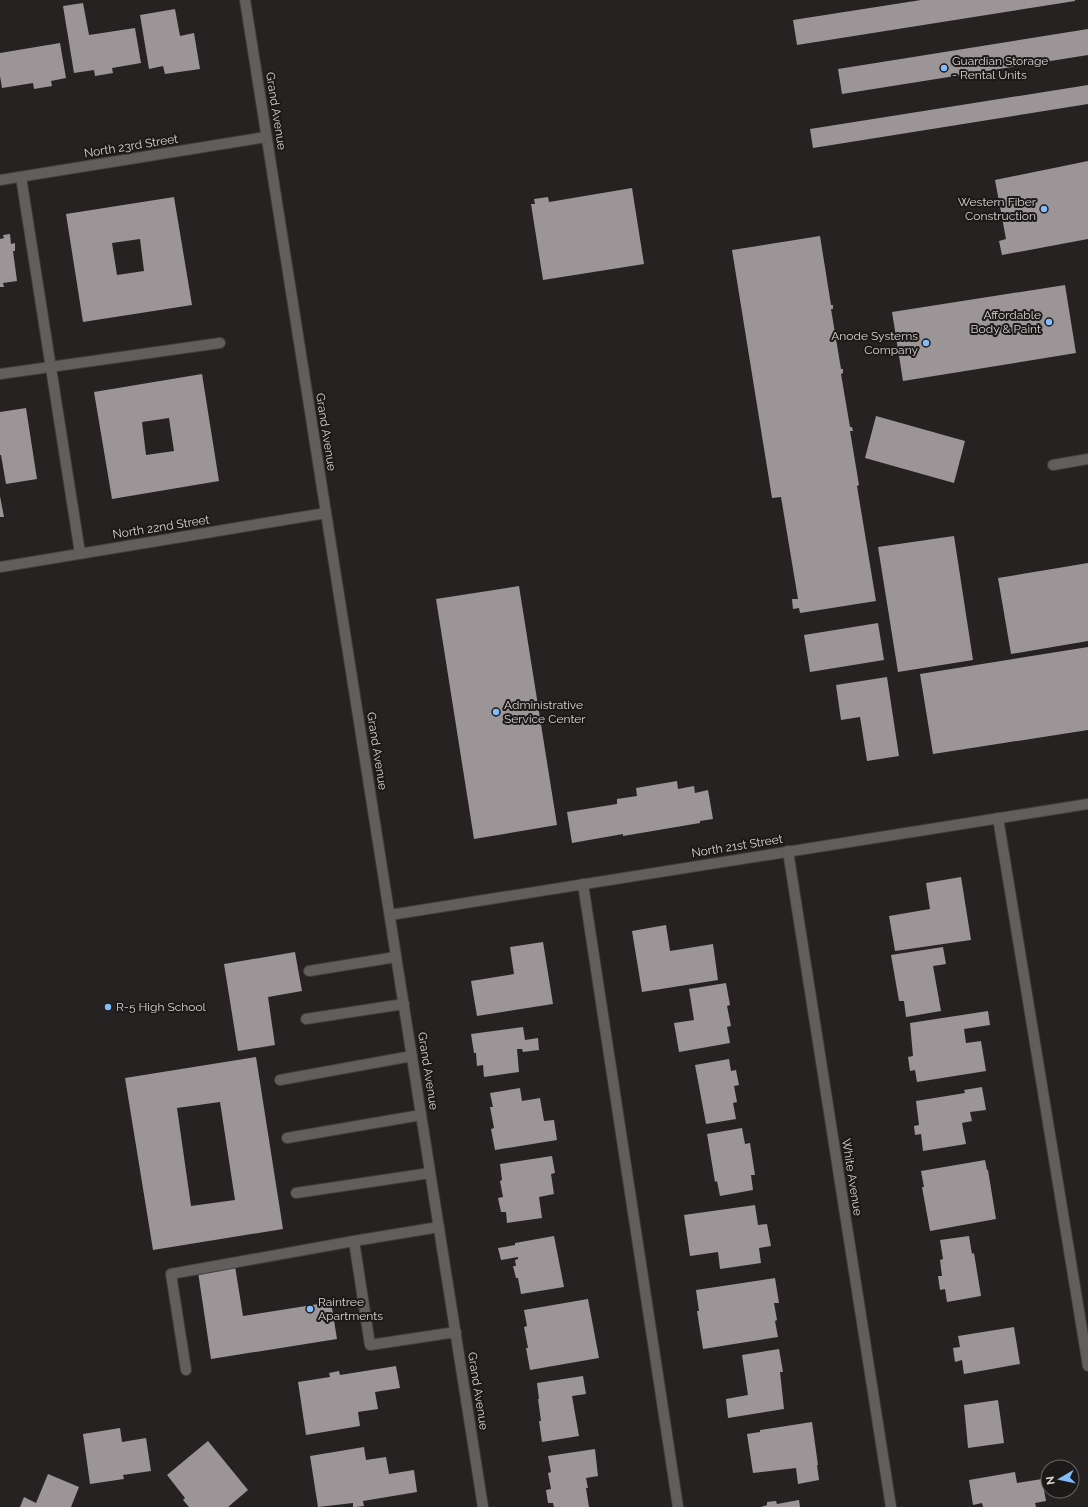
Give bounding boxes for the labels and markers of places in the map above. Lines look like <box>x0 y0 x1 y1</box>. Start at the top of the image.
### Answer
place label: Guardian Storage - Rental Units <box>952 54 1048 82</box>
marker: Guardian Storage - Rental Units <box>939 63 949 73</box>
place label: Western Fiber Construction <box>958 195 1037 223</box>
marker: Western Fiber Construction <box>1039 204 1049 214</box>
place label: Affordable Body & Paint <box>971 308 1041 336</box>
marker: Affordable Body & Paint <box>1044 317 1054 327</box>
place label: Anode Systems Company <box>831 329 918 357</box>
marker: Anode Systems Company <box>921 338 931 348</box>
place label: Administrative Service Center <box>504 698 586 726</box>
marker: Administrative Service Center <box>491 707 501 717</box>
place label: R-5 High School <box>116 1000 207 1014</box>
marker: R-5 High School <box>103 1002 113 1012</box>
place label: Raintree Apartments <box>318 1295 383 1323</box>
marker: Raintree Apartments <box>305 1304 315 1314</box>

